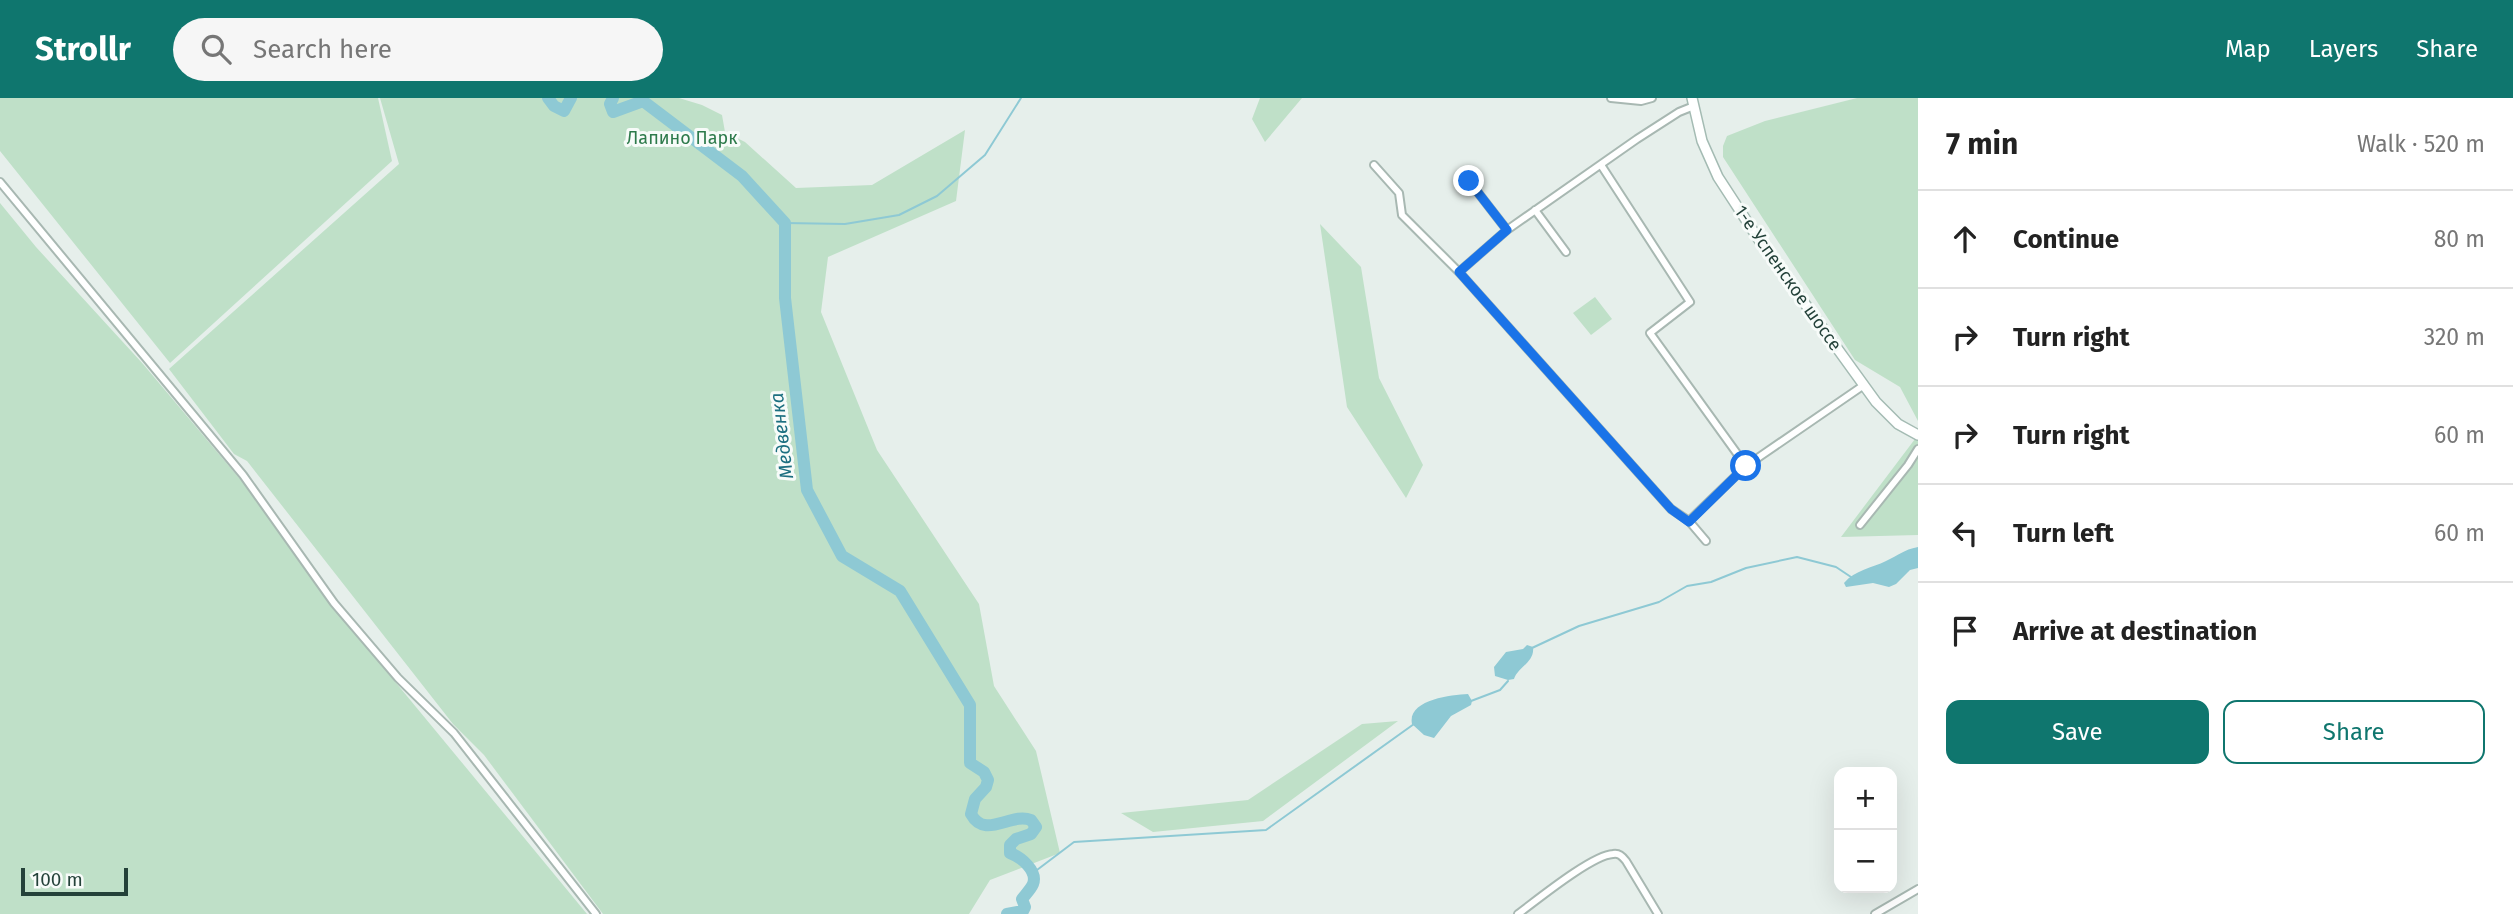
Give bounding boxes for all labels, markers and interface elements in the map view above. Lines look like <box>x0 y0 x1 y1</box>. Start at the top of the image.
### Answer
search box <box>173 18 663 81</box>
text: Strollr <box>35 29 131 69</box>
icon: search <box>197 30 235 68</box>
text: Search here <box>253 34 392 65</box>
text: Map <box>2225 35 2271 63</box>
text: Layers <box>2309 35 2378 63</box>
text: Share <box>2416 35 2478 63</box>
text: 7 min <box>1946 126 2018 162</box>
park label: Лапино Парк <box>626 127 738 149</box>
text: Walk · 520 m <box>2357 130 2485 158</box>
route end <box>1453 165 1484 196</box>
street label: 1-е Успенское шоссе <box>1730 201 1846 355</box>
icon: ahead <box>1946 220 1984 258</box>
text: Continue <box>2013 224 2119 255</box>
text: 80 m <box>2434 225 2485 253</box>
icon: right <box>1946 318 1984 356</box>
text: Turn right <box>2013 322 2130 353</box>
text: 320 m <box>2424 323 2485 351</box>
water label: Медвенка <box>765 391 798 481</box>
icon: right <box>1946 416 1984 454</box>
text: Turn right <box>2013 420 2130 451</box>
text: 60 m <box>2434 421 2485 449</box>
route start <box>1730 450 1761 481</box>
icon: left <box>1946 514 1984 552</box>
text: Turn left <box>2013 518 2114 549</box>
text: 60 m <box>2434 519 2485 547</box>
icon: arrive <box>1946 612 1984 650</box>
text: Arrive at destination <box>2013 616 2257 647</box>
button: Save <box>1946 700 2209 764</box>
button: Share <box>2223 700 2485 764</box>
map controls <box>1834 767 1897 893</box>
button: + <box>1834 767 1897 830</box>
button: − <box>1834 830 1897 893</box>
scale bar <box>21 865 128 897</box>
text: 100 m <box>32 868 83 891</box>

